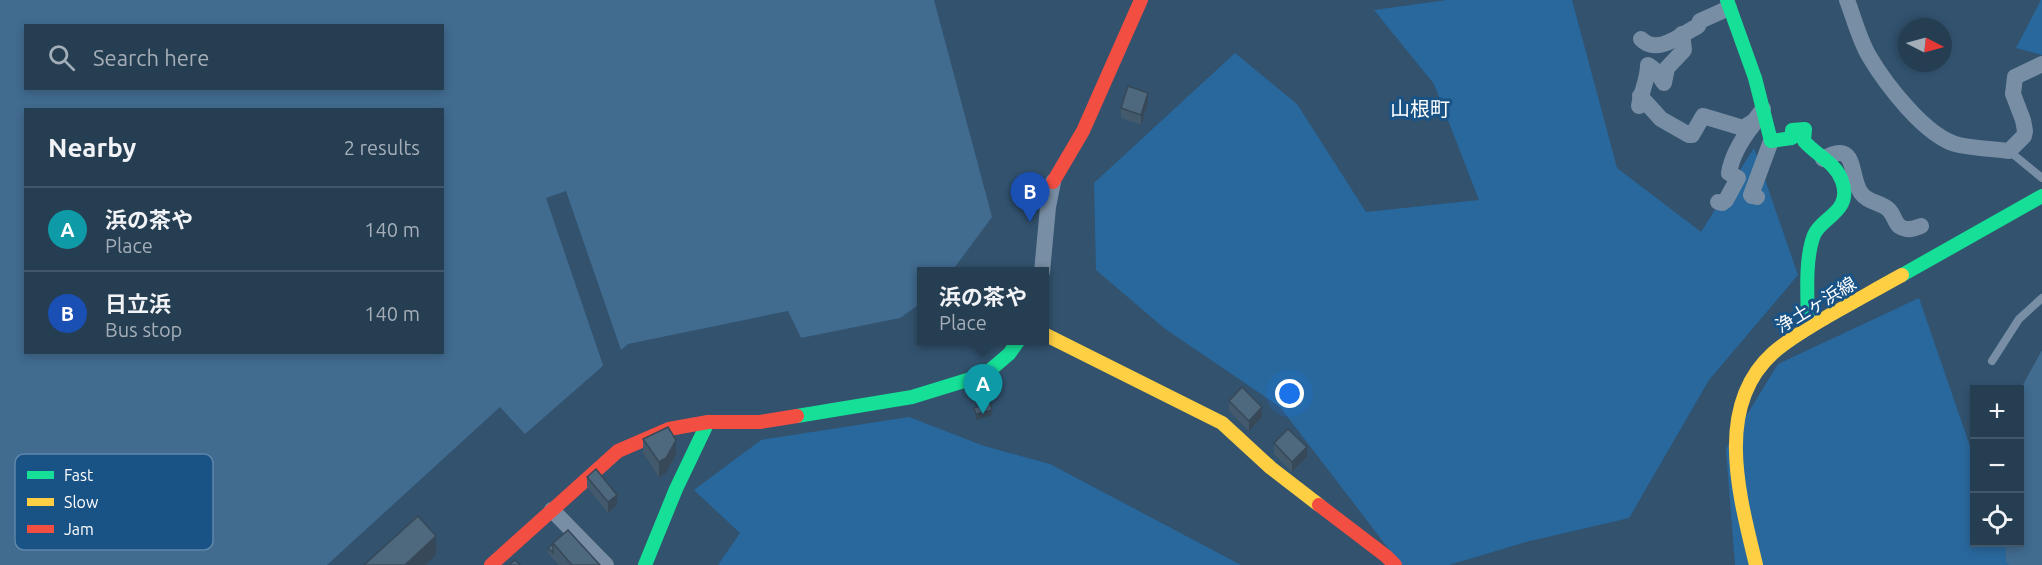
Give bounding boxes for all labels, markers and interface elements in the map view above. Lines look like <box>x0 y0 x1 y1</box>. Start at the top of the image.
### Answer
north arrow <box>1898 18 1952 72</box>
search box <box>24 24 444 90</box>
icon: search <box>45 41 78 74</box>
text: Search here <box>93 45 209 70</box>
district label: 山根町 <box>1390 97 1450 120</box>
text: Nearby <box>48 133 136 162</box>
text: 2 results <box>344 136 420 159</box>
pin: B <box>1010 172 1050 222</box>
text: 浜の茶や <box>105 207 193 232</box>
text: A <box>60 218 75 241</box>
text: 140 m <box>364 218 420 241</box>
text: Place <box>105 234 153 257</box>
popup <box>917 267 1049 345</box>
street label: 浄土ヶ浜線 <box>1772 272 1859 336</box>
text: 浜の茶や <box>939 284 1027 309</box>
text: 日立浜 <box>105 291 171 316</box>
text: B <box>61 302 74 325</box>
text: 140 m <box>364 302 420 325</box>
text: Place <box>939 311 987 334</box>
text: Bus stop <box>105 318 182 341</box>
pin: A <box>964 364 1002 414</box>
your location <box>1275 379 1304 408</box>
map controls <box>1970 385 2024 547</box>
button: + <box>1970 385 2024 439</box>
button: − <box>1970 439 2024 493</box>
legend <box>15 454 213 550</box>
text: Fast <box>64 466 94 484</box>
text: Slow <box>64 493 99 511</box>
button: locate <box>1970 493 2024 547</box>
text: Jam <box>64 520 94 538</box>

